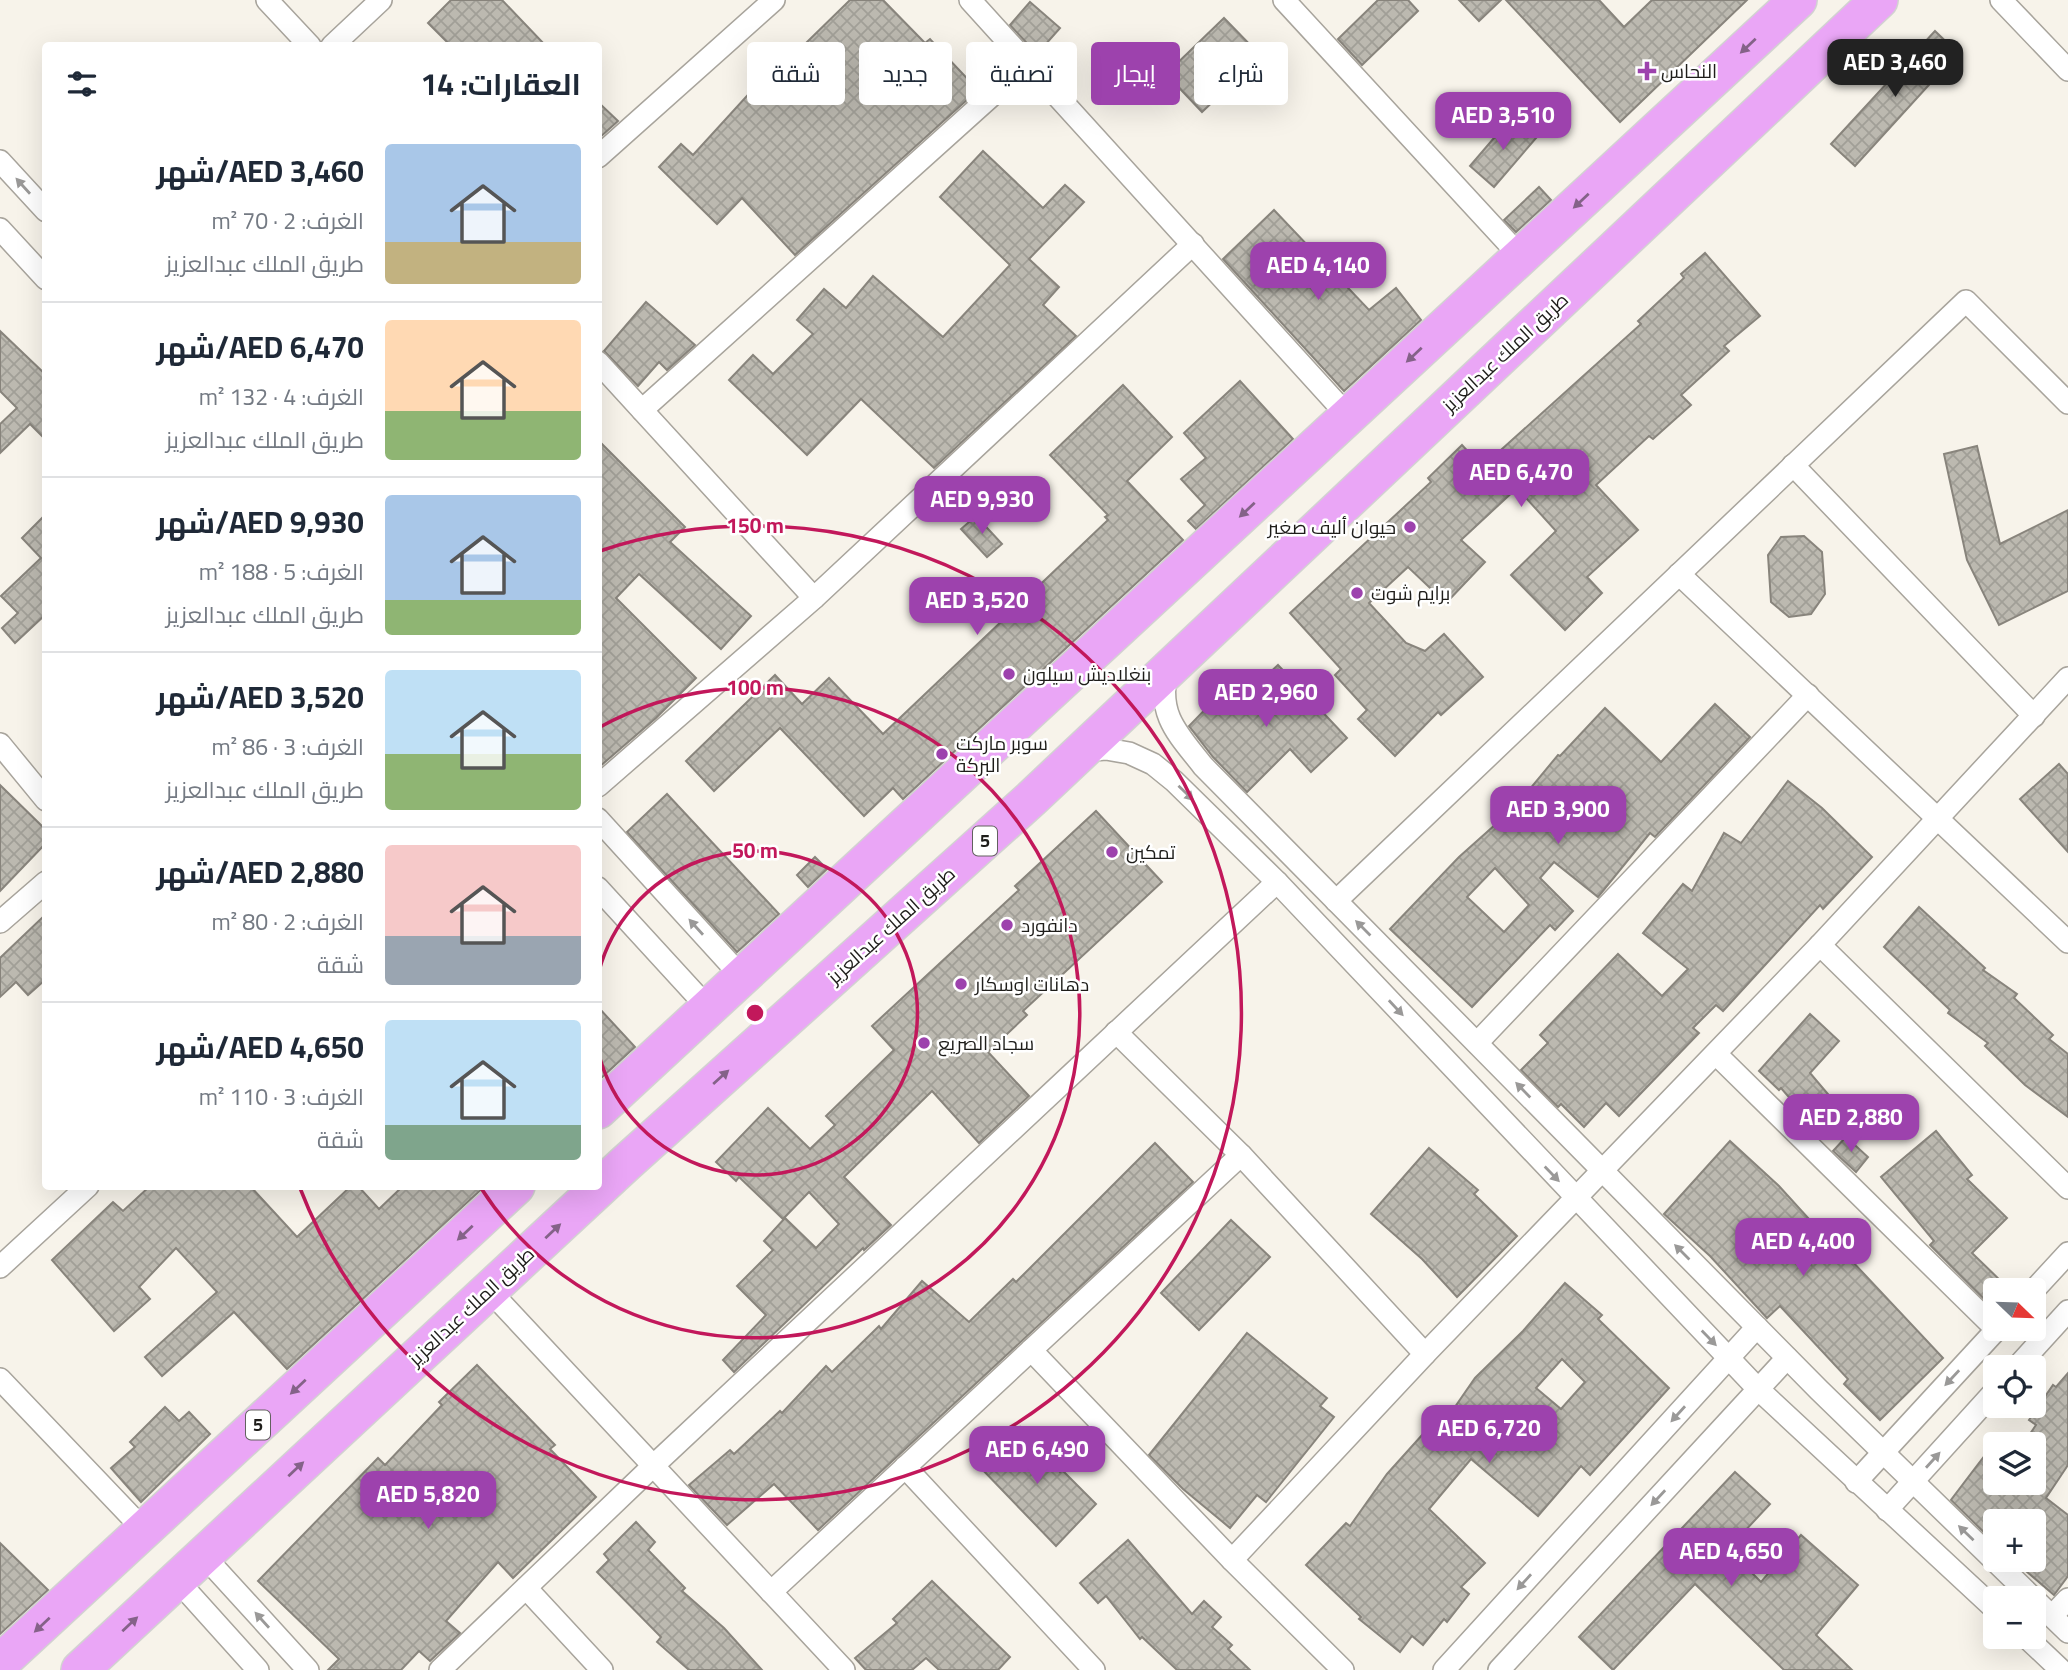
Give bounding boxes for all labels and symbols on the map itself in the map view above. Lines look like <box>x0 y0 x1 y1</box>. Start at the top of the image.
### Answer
one-way arrow <box>1740 38 1757 54</box>
pin: AED 3,460 <box>1815 40 1975 99</box>
place label: النحاس <box>1661 53 1717 89</box>
marker: النحاس <box>1639 63 1655 79</box>
pin: AED 3,510 <box>1423 92 1583 152</box>
one-way arrow <box>15 177 31 195</box>
one-way arrow <box>1572 193 1590 209</box>
pin: AED 4,140 <box>1238 243 1398 302</box>
street label: طريق الملك عبدالعزيز <box>1432 283 1577 422</box>
one-way arrow <box>1406 347 1423 363</box>
pin: AED 6,470 <box>1441 449 1601 509</box>
pin: AED 9,930 <box>902 476 1062 536</box>
one-way arrow <box>1239 501 1256 517</box>
text: 150 m <box>726 506 784 545</box>
place label: حيوان أليف صغير <box>1267 509 1396 545</box>
marker: حيوان أليف صغير <box>1402 519 1418 535</box>
place label: برايم شوت <box>1371 575 1450 611</box>
pin: AED 3,520 <box>897 578 1057 637</box>
marker: برايم شوت <box>1349 585 1365 601</box>
place label: بنغلاديش سيلون <box>1023 656 1151 692</box>
marker: بنغلاديش سيلون <box>1001 666 1017 682</box>
text: 100 m <box>726 668 784 707</box>
pin: AED 2,960 <box>1186 670 1346 729</box>
place label: سوبر ماركت البركة <box>956 725 1048 783</box>
marker: سوبر ماركت البركة <box>934 746 950 762</box>
one-way arrow <box>1177 784 1194 800</box>
pin: AED 3,900 <box>1478 786 1638 846</box>
road number: 5 <box>973 826 997 856</box>
text: 50 m <box>732 831 778 870</box>
place label: تمكين <box>1126 834 1175 870</box>
marker: تمكين <box>1104 844 1120 860</box>
street label: طريق الملك عبدالعزيز <box>817 857 964 994</box>
place label: دانفورد <box>1021 907 1078 943</box>
marker: دانفورد <box>999 917 1015 933</box>
one-way arrow <box>688 918 704 936</box>
one-way arrow <box>1356 920 1372 937</box>
place label: دهانات اوسكار <box>974 966 1089 1002</box>
marker: دهانات اوسكار <box>953 976 969 992</box>
one-way arrow <box>1388 999 1404 1017</box>
centre of rings <box>743 1001 767 1025</box>
place label: سجاد الصريع <box>938 1025 1034 1061</box>
marker: سجاد الصريع <box>916 1035 932 1051</box>
one-way arrow <box>712 1070 729 1086</box>
one-way arrow <box>1516 1082 1532 1099</box>
pin: AED 2,880 <box>1771 1094 1931 1154</box>
one-way arrow <box>1544 1165 1561 1182</box>
pin: AED 4,400 <box>1723 1218 1883 1278</box>
one-way arrow <box>544 1223 561 1239</box>
one-way arrow <box>456 1225 474 1241</box>
street label: طريق الملك عبدالعزيز <box>398 1237 543 1376</box>
one-way arrow <box>1674 1244 1691 1261</box>
north arrow <box>1983 1278 2046 1340</box>
one-way arrow <box>1701 1329 1717 1346</box>
one-way arrow <box>1944 1369 1960 1387</box>
one-way arrow <box>290 1379 307 1395</box>
one-way arrow <box>1670 1405 1686 1423</box>
pin: AED 6,720 <box>1409 1406 1569 1465</box>
road number: 5 <box>246 1410 270 1440</box>
pin: AED 6,490 <box>957 1426 1117 1486</box>
one-way arrow <box>1924 1452 1940 1469</box>
one-way arrow <box>287 1461 304 1477</box>
pin: AED 5,820 <box>348 1472 508 1531</box>
one-way arrow <box>1650 1489 1666 1506</box>
one-way arrow <box>1958 1526 1975 1542</box>
pin: AED 4,650 <box>1651 1528 1811 1588</box>
one-way arrow <box>1517 1573 1533 1590</box>
one-way arrow <box>254 1611 270 1628</box>
one-way arrow <box>121 1616 138 1632</box>
one-way arrow <box>33 1617 51 1633</box>

